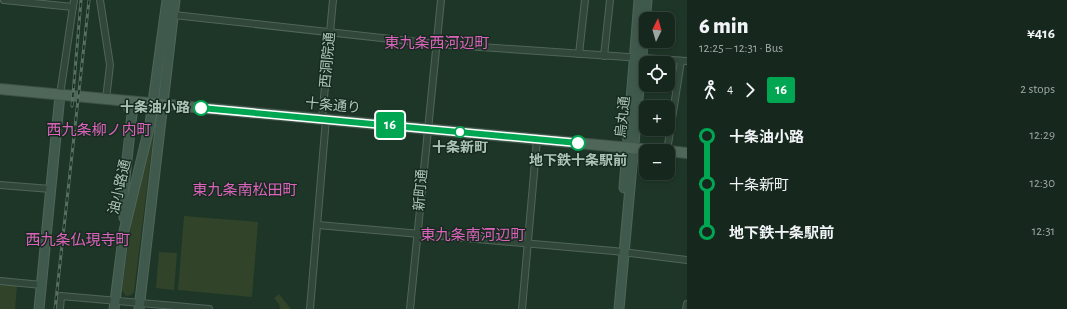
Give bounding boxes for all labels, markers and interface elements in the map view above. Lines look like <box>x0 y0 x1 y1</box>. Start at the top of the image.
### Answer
north arrow <box>639 12 675 48</box>
map controls <box>639 12 675 180</box>
text: 6 min <box>699 15 749 37</box>
text: ¥416 <box>1027 26 1055 41</box>
street label: 西洞院通 <box>318 31 337 89</box>
district label: 東九条西河辺町 <box>384 35 490 51</box>
text: 12:25 – 12:31 · Bus <box>699 42 783 55</box>
button: locate <box>639 56 675 92</box>
icon: walk <box>699 79 721 101</box>
icon: forward <box>739 79 761 101</box>
text: 4 <box>727 83 733 96</box>
text: 16 <box>775 83 787 97</box>
text: 2 stops <box>1020 83 1055 96</box>
street label: 烏丸通 <box>612 95 632 139</box>
street label: 十条通り <box>304 96 362 115</box>
place label: 十条油小路 <box>120 99 190 115</box>
marker: 十条油小路 <box>193 100 209 116</box>
button: + <box>639 100 675 136</box>
line badge: 16 <box>372 112 408 138</box>
text: 16 <box>384 118 396 132</box>
district label: 西九条柳ノ内町 <box>46 122 152 138</box>
marker: 十条新町 <box>454 126 466 138</box>
text: 12:29 <box>1030 129 1055 142</box>
text: 十条油小路 <box>729 130 804 145</box>
marker: 地下鉄十条駅前 <box>570 135 586 151</box>
place label: 十条新町 <box>432 139 488 155</box>
button: − <box>639 144 675 180</box>
place label: 地下鉄十条駅前 <box>529 152 627 168</box>
street label: 油小路通 <box>106 158 133 216</box>
street label: 新町通 <box>411 168 430 212</box>
text: 12:30 <box>1029 177 1055 190</box>
text: 十条新町 <box>729 178 789 193</box>
district label: 東九条南松田町 <box>192 182 298 198</box>
text: 12:31 <box>1032 225 1055 238</box>
text: 地下鉄十条駅前 <box>729 226 834 241</box>
district label: 東九条南河辺町 <box>420 227 526 243</box>
district label: 西九条仏現寺町 <box>25 232 131 248</box>

